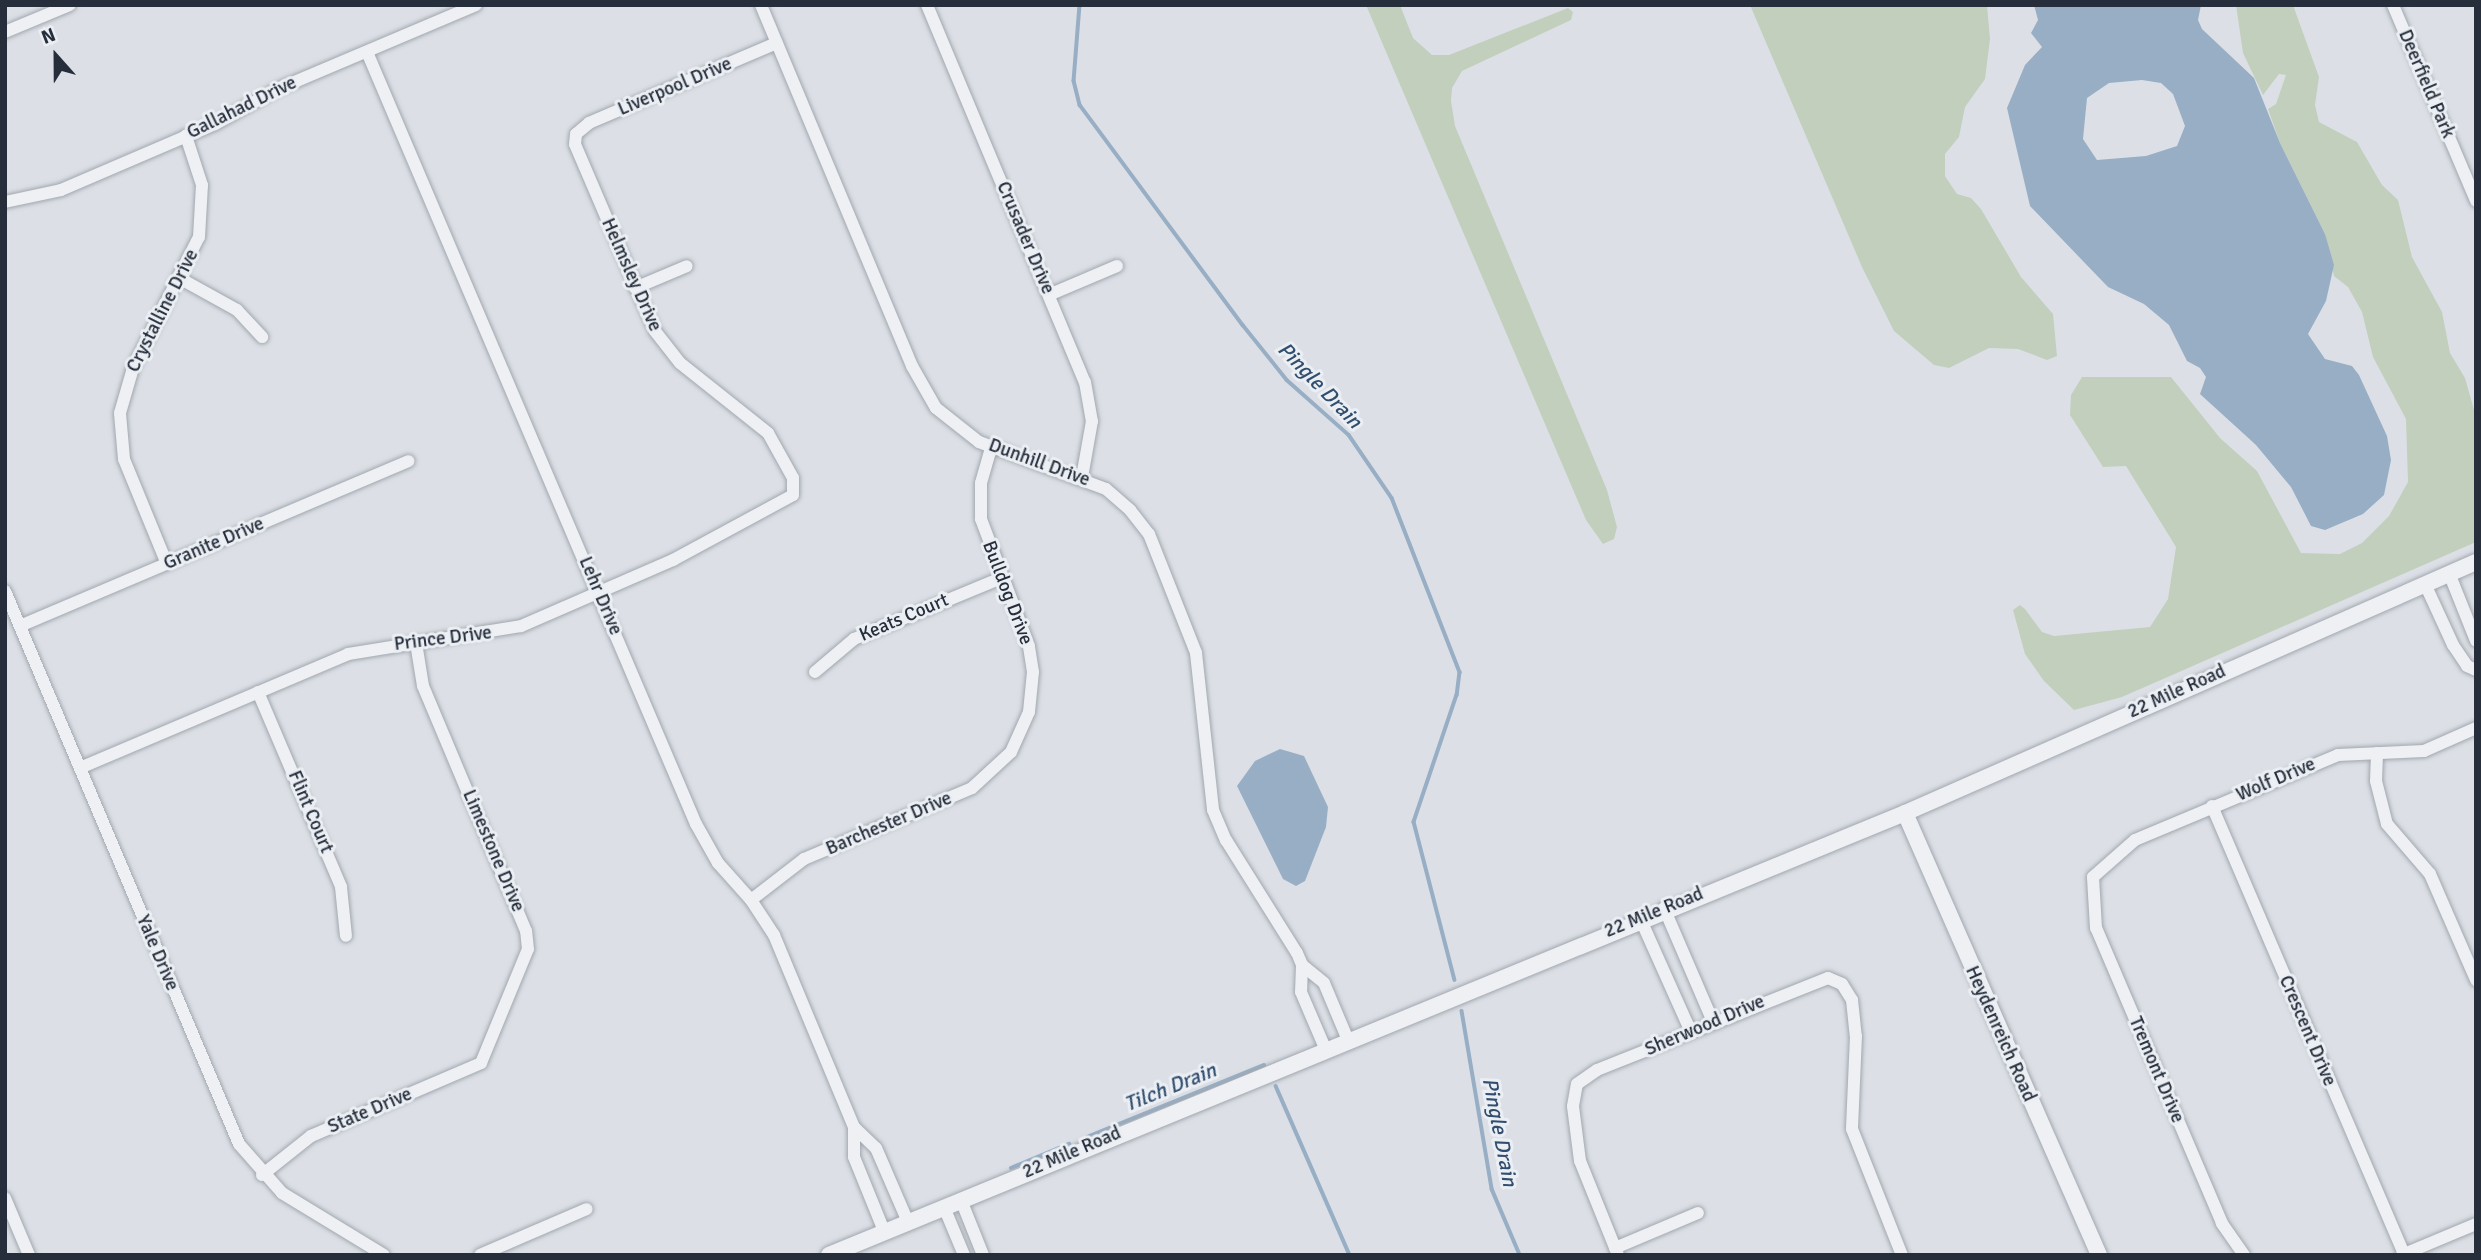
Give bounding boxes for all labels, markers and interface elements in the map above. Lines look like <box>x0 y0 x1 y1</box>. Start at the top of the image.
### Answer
north arrow <box>21 21 91 91</box>
text: N <box>38 23 59 50</box>
street label: Deerfield Park <box>2393 26 2459 142</box>
street label: Liverpool Drive <box>615 53 735 121</box>
street label: Gallahad Drive <box>183 72 301 144</box>
street label: Crusader Drive <box>991 178 1059 298</box>
street label: Helmsley Drive <box>596 215 666 335</box>
street label: Crystalline Drive <box>122 246 204 376</box>
water label: Pingle Drain <box>1273 337 1367 433</box>
street label: Dunhill Drive <box>985 434 1093 492</box>
street label: Granite Drive <box>160 513 268 575</box>
street label: Bulldog Drive <box>977 538 1037 648</box>
street label: Lehr Drive <box>573 553 627 639</box>
street label: Keats Court <box>856 589 952 647</box>
street label: Prince Drive <box>393 622 493 656</box>
street label: 22 Mile Road <box>2124 660 2230 724</box>
street label: Wolf Drive <box>2233 753 2319 807</box>
street label: Flint Court <box>282 767 338 857</box>
street label: Limestone Drive <box>457 786 529 916</box>
street label: Barchester Drive <box>823 787 955 861</box>
street label: 22 Mile Road <box>1601 883 1707 943</box>
street label: Yale Drive <box>131 912 183 994</box>
street label: Heydenreich Road <box>1960 963 2040 1105</box>
street label: Crescent Drive <box>2273 972 2341 1090</box>
street label: Sherwood Drive <box>1642 991 1768 1061</box>
street label: Tremont Drive <box>2123 1013 2189 1127</box>
water label: Tilch Drain <box>1120 1057 1220 1117</box>
water label: Pingle Drain <box>1477 1075 1523 1189</box>
street label: State Drive <box>324 1083 416 1139</box>
street label: 22 Mile Road <box>1019 1122 1125 1184</box>

